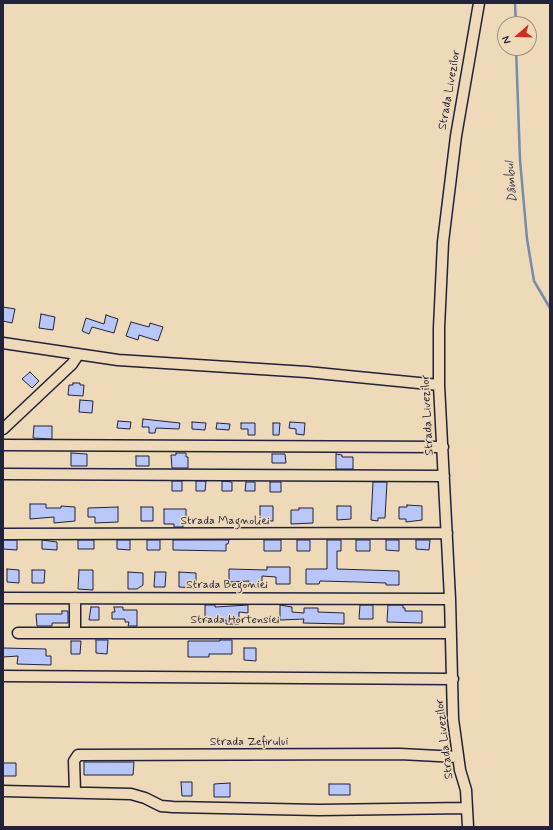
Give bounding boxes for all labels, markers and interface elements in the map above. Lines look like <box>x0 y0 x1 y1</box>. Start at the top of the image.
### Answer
north arrow <box>497 16 537 56</box>
text: N <box>499 34 514 46</box>
street label: Strada Livezilor <box>436 49 464 131</box>
water label: Dâmbul <box>502 161 522 203</box>
street label: Strada Livezilor <box>419 374 437 456</box>
street label: Strada Magnoliei <box>180 514 270 528</box>
street label: Strada Begoniei <box>186 578 268 592</box>
street label: Strada Hortensiei <box>191 613 279 627</box>
street label: Strada Livezilor <box>433 698 457 780</box>
street label: Strada Zefirului <box>210 735 288 749</box>

